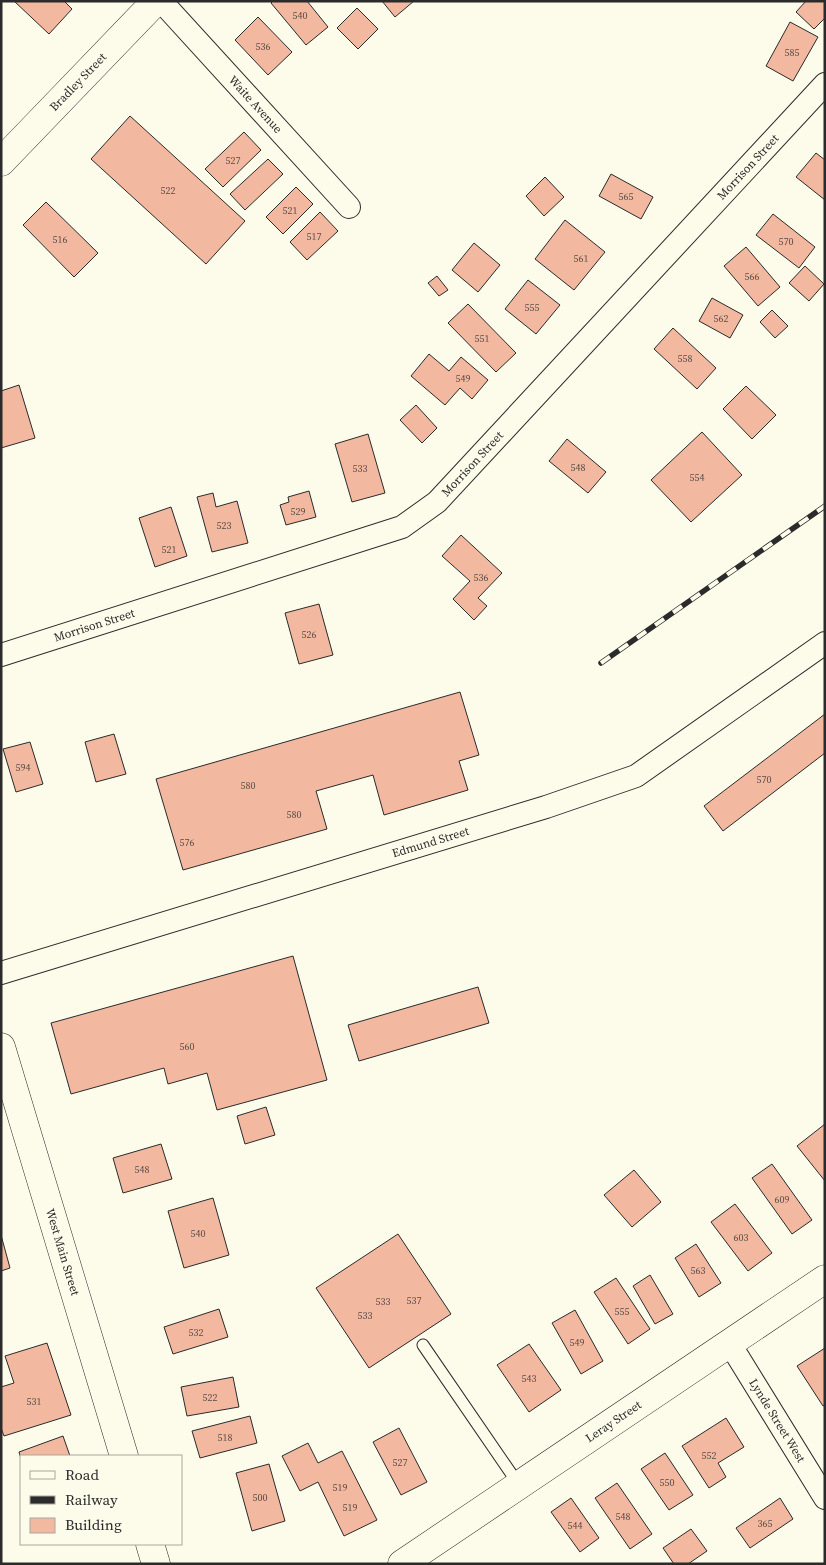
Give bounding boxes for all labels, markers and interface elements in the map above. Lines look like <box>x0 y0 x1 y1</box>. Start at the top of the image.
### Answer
house number: 540 <box>293 9 308 22</box>
house number: 536 <box>256 40 271 53</box>
house number: 585 <box>785 46 800 59</box>
street label: Bradley Street <box>46 49 110 115</box>
street label: Waite Avenue <box>225 72 286 137</box>
street label: Morrison Street <box>714 131 782 203</box>
house number: 527 <box>226 154 241 167</box>
house number: 522 <box>161 184 176 197</box>
house number: 565 <box>619 190 634 203</box>
house number: 521 <box>283 204 298 217</box>
house number: 517 <box>307 230 322 243</box>
house number: 516 <box>53 233 68 246</box>
house number: 570 <box>779 235 794 248</box>
house number: 561 <box>574 252 589 265</box>
house number: 566 <box>745 270 760 283</box>
house number: 555 <box>525 301 540 314</box>
house number: 562 <box>714 312 729 325</box>
house number: 551 <box>475 332 490 345</box>
house number: 558 <box>678 352 693 365</box>
house number: 549 <box>456 372 471 385</box>
street label: Morrison Street <box>438 428 507 500</box>
house number: 548 <box>571 461 586 474</box>
house number: 533 <box>353 462 368 475</box>
house number: 554 <box>690 471 705 484</box>
house number: 529 <box>291 505 306 518</box>
house number: 523 <box>217 519 232 532</box>
house number: 521 <box>162 543 177 556</box>
house number: 536 <box>474 571 489 584</box>
street label: Morrison Street <box>52 605 137 646</box>
house number: 526 <box>302 628 317 641</box>
house number: 594 <box>16 761 31 774</box>
house number: 570 <box>757 773 772 786</box>
house number: 580 <box>241 779 256 792</box>
house number: 580 <box>287 808 302 821</box>
street label: Edmund Street <box>390 823 471 861</box>
house number: 576 <box>180 836 195 849</box>
house number: 560 <box>180 1040 195 1053</box>
house number: 548 <box>135 1163 150 1176</box>
house number: 609 <box>775 1193 790 1206</box>
street label: West Main Street <box>42 1206 83 1298</box>
house number: 540 <box>191 1227 206 1240</box>
house number: 603 <box>734 1231 749 1244</box>
house number: 563 <box>691 1264 706 1277</box>
house number: 537 <box>407 1294 422 1307</box>
house number: 533 <box>376 1295 391 1308</box>
house number: 555 <box>615 1305 630 1318</box>
house number: 533 <box>358 1309 373 1322</box>
house number: 532 <box>189 1326 204 1339</box>
house number: 549 <box>570 1336 585 1349</box>
house number: 543 <box>522 1372 537 1385</box>
street label: Lynde Street West <box>745 1376 809 1465</box>
house number: 522 <box>203 1391 218 1404</box>
house number: 531 <box>27 1395 42 1408</box>
street label: Leray Street <box>582 1397 645 1446</box>
house number: 518 <box>218 1431 233 1444</box>
house number: 552 <box>702 1449 717 1462</box>
legend <box>20 1455 182 1545</box>
house number: 527 <box>393 1456 408 1469</box>
text: Road <box>65 1464 99 1485</box>
house number: 550 <box>660 1476 675 1489</box>
house number: 519 <box>333 1481 348 1494</box>
text: Railway <box>65 1489 118 1510</box>
house number: 500 <box>253 1491 268 1504</box>
house number: 519 <box>343 1501 358 1514</box>
house number: 548 <box>616 1510 631 1523</box>
text: Building <box>65 1514 122 1535</box>
house number: 365 <box>758 1517 773 1530</box>
house number: 544 <box>568 1519 583 1532</box>

